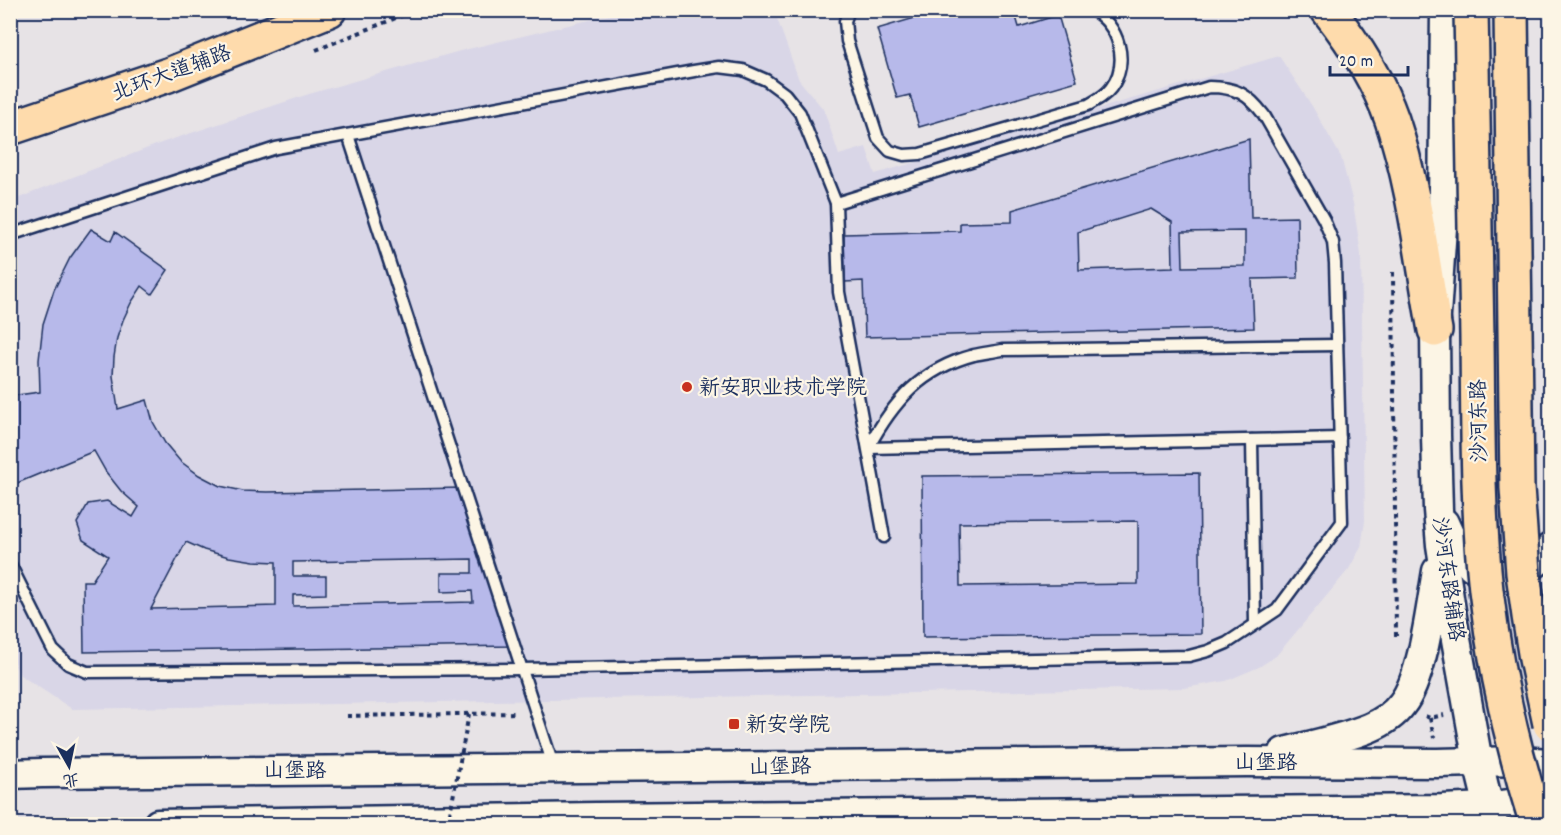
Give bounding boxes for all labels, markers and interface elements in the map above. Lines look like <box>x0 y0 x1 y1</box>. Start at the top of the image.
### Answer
street label: 北环大道辅路 <box>108 39 236 110</box>
scale bar <box>1330 39 1408 77</box>
text: 20 m <box>1339 50 1373 75</box>
place label: 新安职业技术学院 <box>699 375 867 405</box>
street label: 沙河东路 <box>1465 379 1497 463</box>
marker: 新安职业技术学院 <box>680 380 694 394</box>
street label: 沙河东路辅路 <box>1422 515 1470 644</box>
place label: 新安学院 <box>746 712 830 742</box>
marker: 新安学院 <box>727 717 741 731</box>
north arrow <box>39 736 99 796</box>
street label: 山堡路 <box>1235 750 1298 780</box>
street label: 山堡路 <box>748 753 812 785</box>
street label: 山堡路 <box>264 758 327 788</box>
text: 北 <box>61 766 81 791</box>

